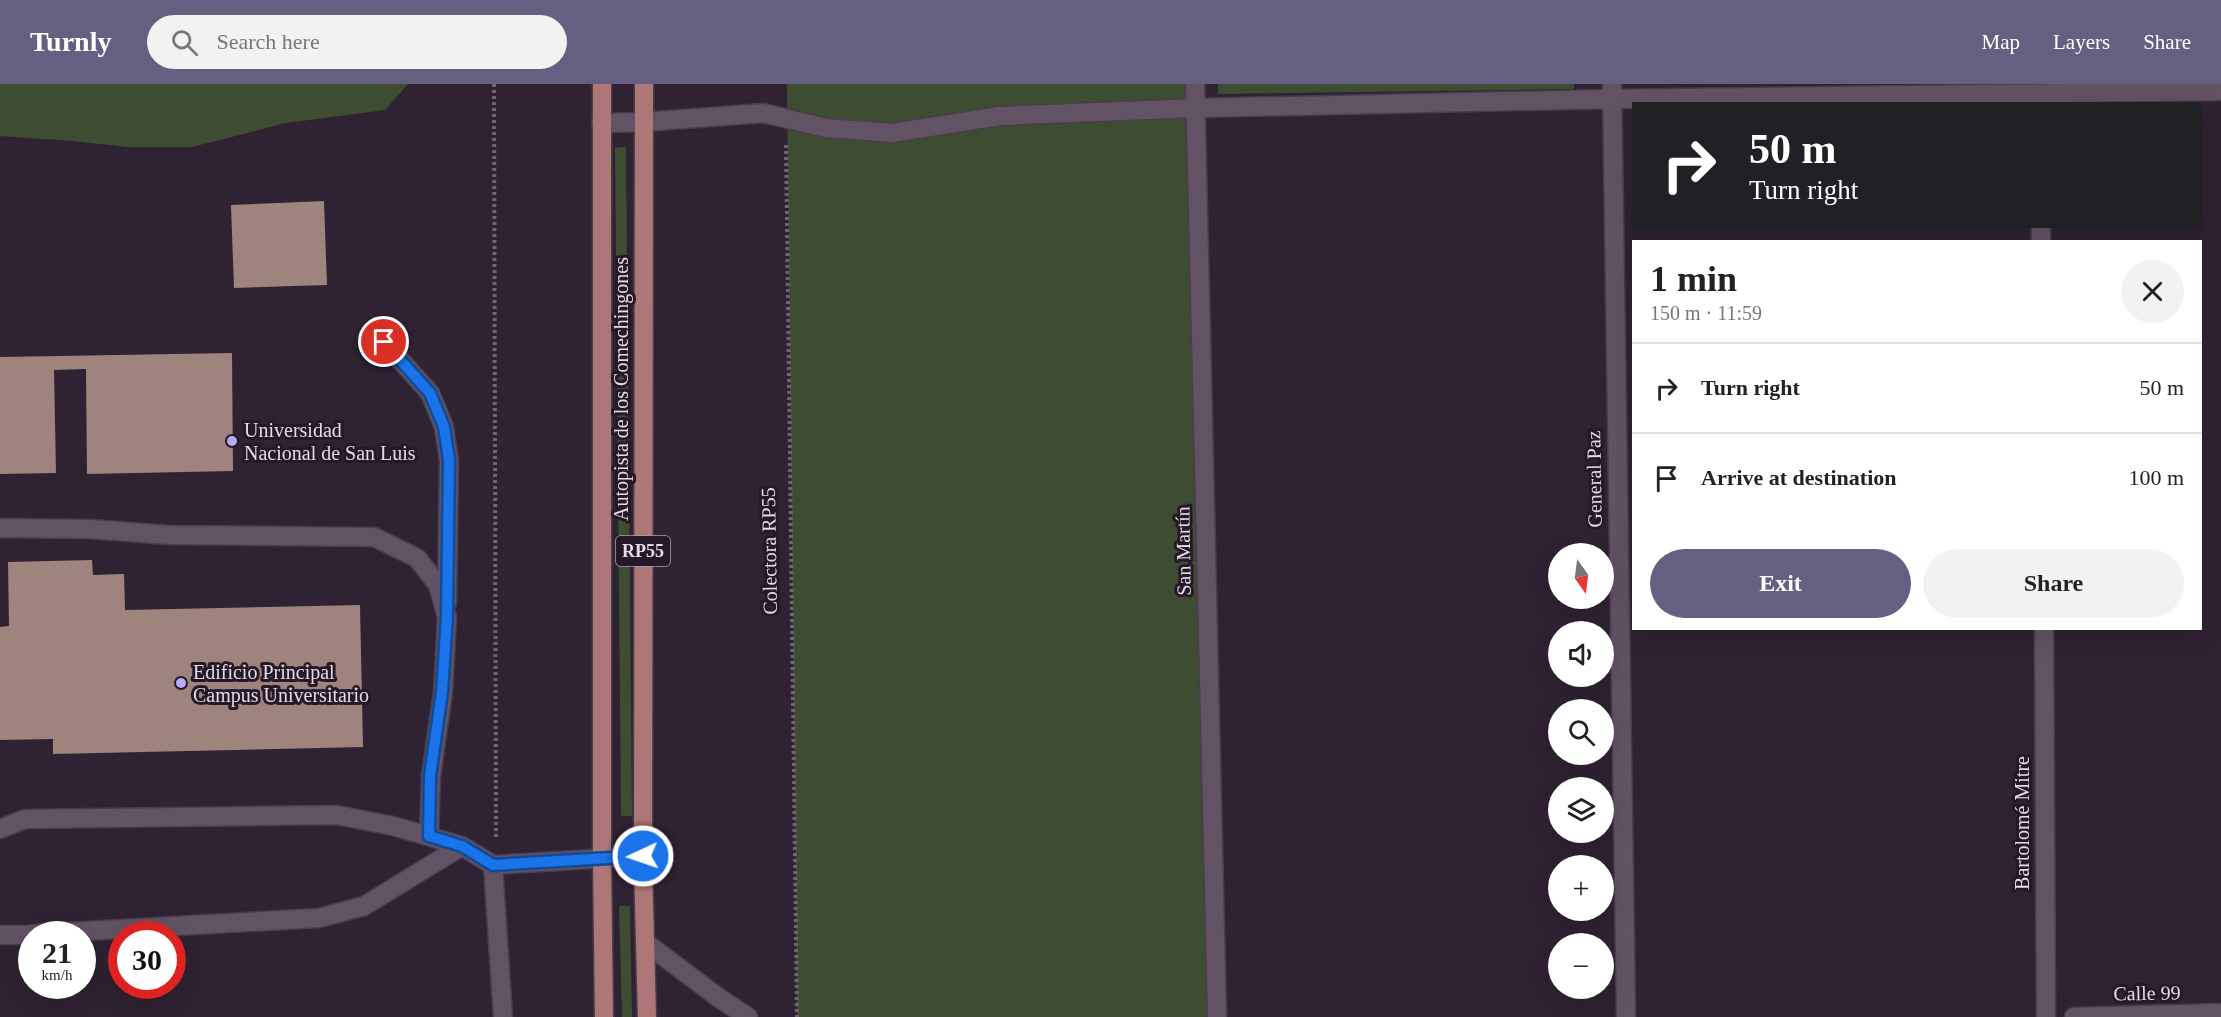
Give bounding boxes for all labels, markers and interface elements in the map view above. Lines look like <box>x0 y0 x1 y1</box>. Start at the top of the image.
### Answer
search box <box>147 15 567 69</box>
text: Turnly <box>30 26 111 57</box>
icon: search <box>168 26 201 59</box>
text: Search here <box>216 29 320 54</box>
text: Map <box>1982 30 2020 54</box>
text: Layers <box>2053 30 2110 54</box>
text: Share <box>2143 30 2191 54</box>
icon: right <box>1650 126 1728 204</box>
text: 50 m <box>1749 126 1837 172</box>
text: Turn right <box>1749 175 1858 205</box>
street label: Autopista de los Comechingones <box>610 257 633 521</box>
text: 1 min <box>1650 259 1737 299</box>
button: close <box>2121 260 2184 323</box>
text: 150 m · 11:59 <box>1650 302 1762 324</box>
pin <box>358 316 409 367</box>
icon: arrive <box>367 325 400 358</box>
icon: right <box>1650 372 1683 405</box>
text: Turn right <box>1701 375 1800 400</box>
text: 50 m <box>2139 375 2184 400</box>
place label: Universidad Nacional de San Luis <box>244 419 416 464</box>
street label: General Paz <box>1582 430 1606 528</box>
marker: Universidad Nacional de San Luis <box>225 434 239 448</box>
icon: arrive <box>1650 462 1683 495</box>
text: Arrive at destination <box>1701 465 1897 490</box>
text: 100 m <box>2128 465 2184 490</box>
street label: Colectora RP55 <box>757 487 781 615</box>
street label: San Martín <box>1171 506 1195 596</box>
road number: RP55 <box>616 536 670 566</box>
north arrow <box>1548 543 1614 609</box>
map controls <box>1548 543 1614 999</box>
button: Exit <box>1650 549 1911 618</box>
button: Share <box>1923 549 2184 618</box>
button: sound <box>1548 621 1614 687</box>
place label: Edificio Principal Campus Universitario <box>193 661 369 707</box>
marker: Edificio Principal Campus Universitario <box>174 676 188 690</box>
button: search <box>1548 699 1614 765</box>
street label: Bartolomé Mitre <box>2011 756 2033 890</box>
button: layers <box>1548 777 1614 843</box>
position arrow <box>611 824 675 888</box>
button: + <box>1548 855 1614 921</box>
speed limit sign: 30 <box>108 921 186 999</box>
button: − <box>1548 933 1614 999</box>
text: 21 <box>42 936 72 969</box>
text: km/h <box>42 967 72 983</box>
street label: Calle 99 <box>2113 981 2181 1005</box>

